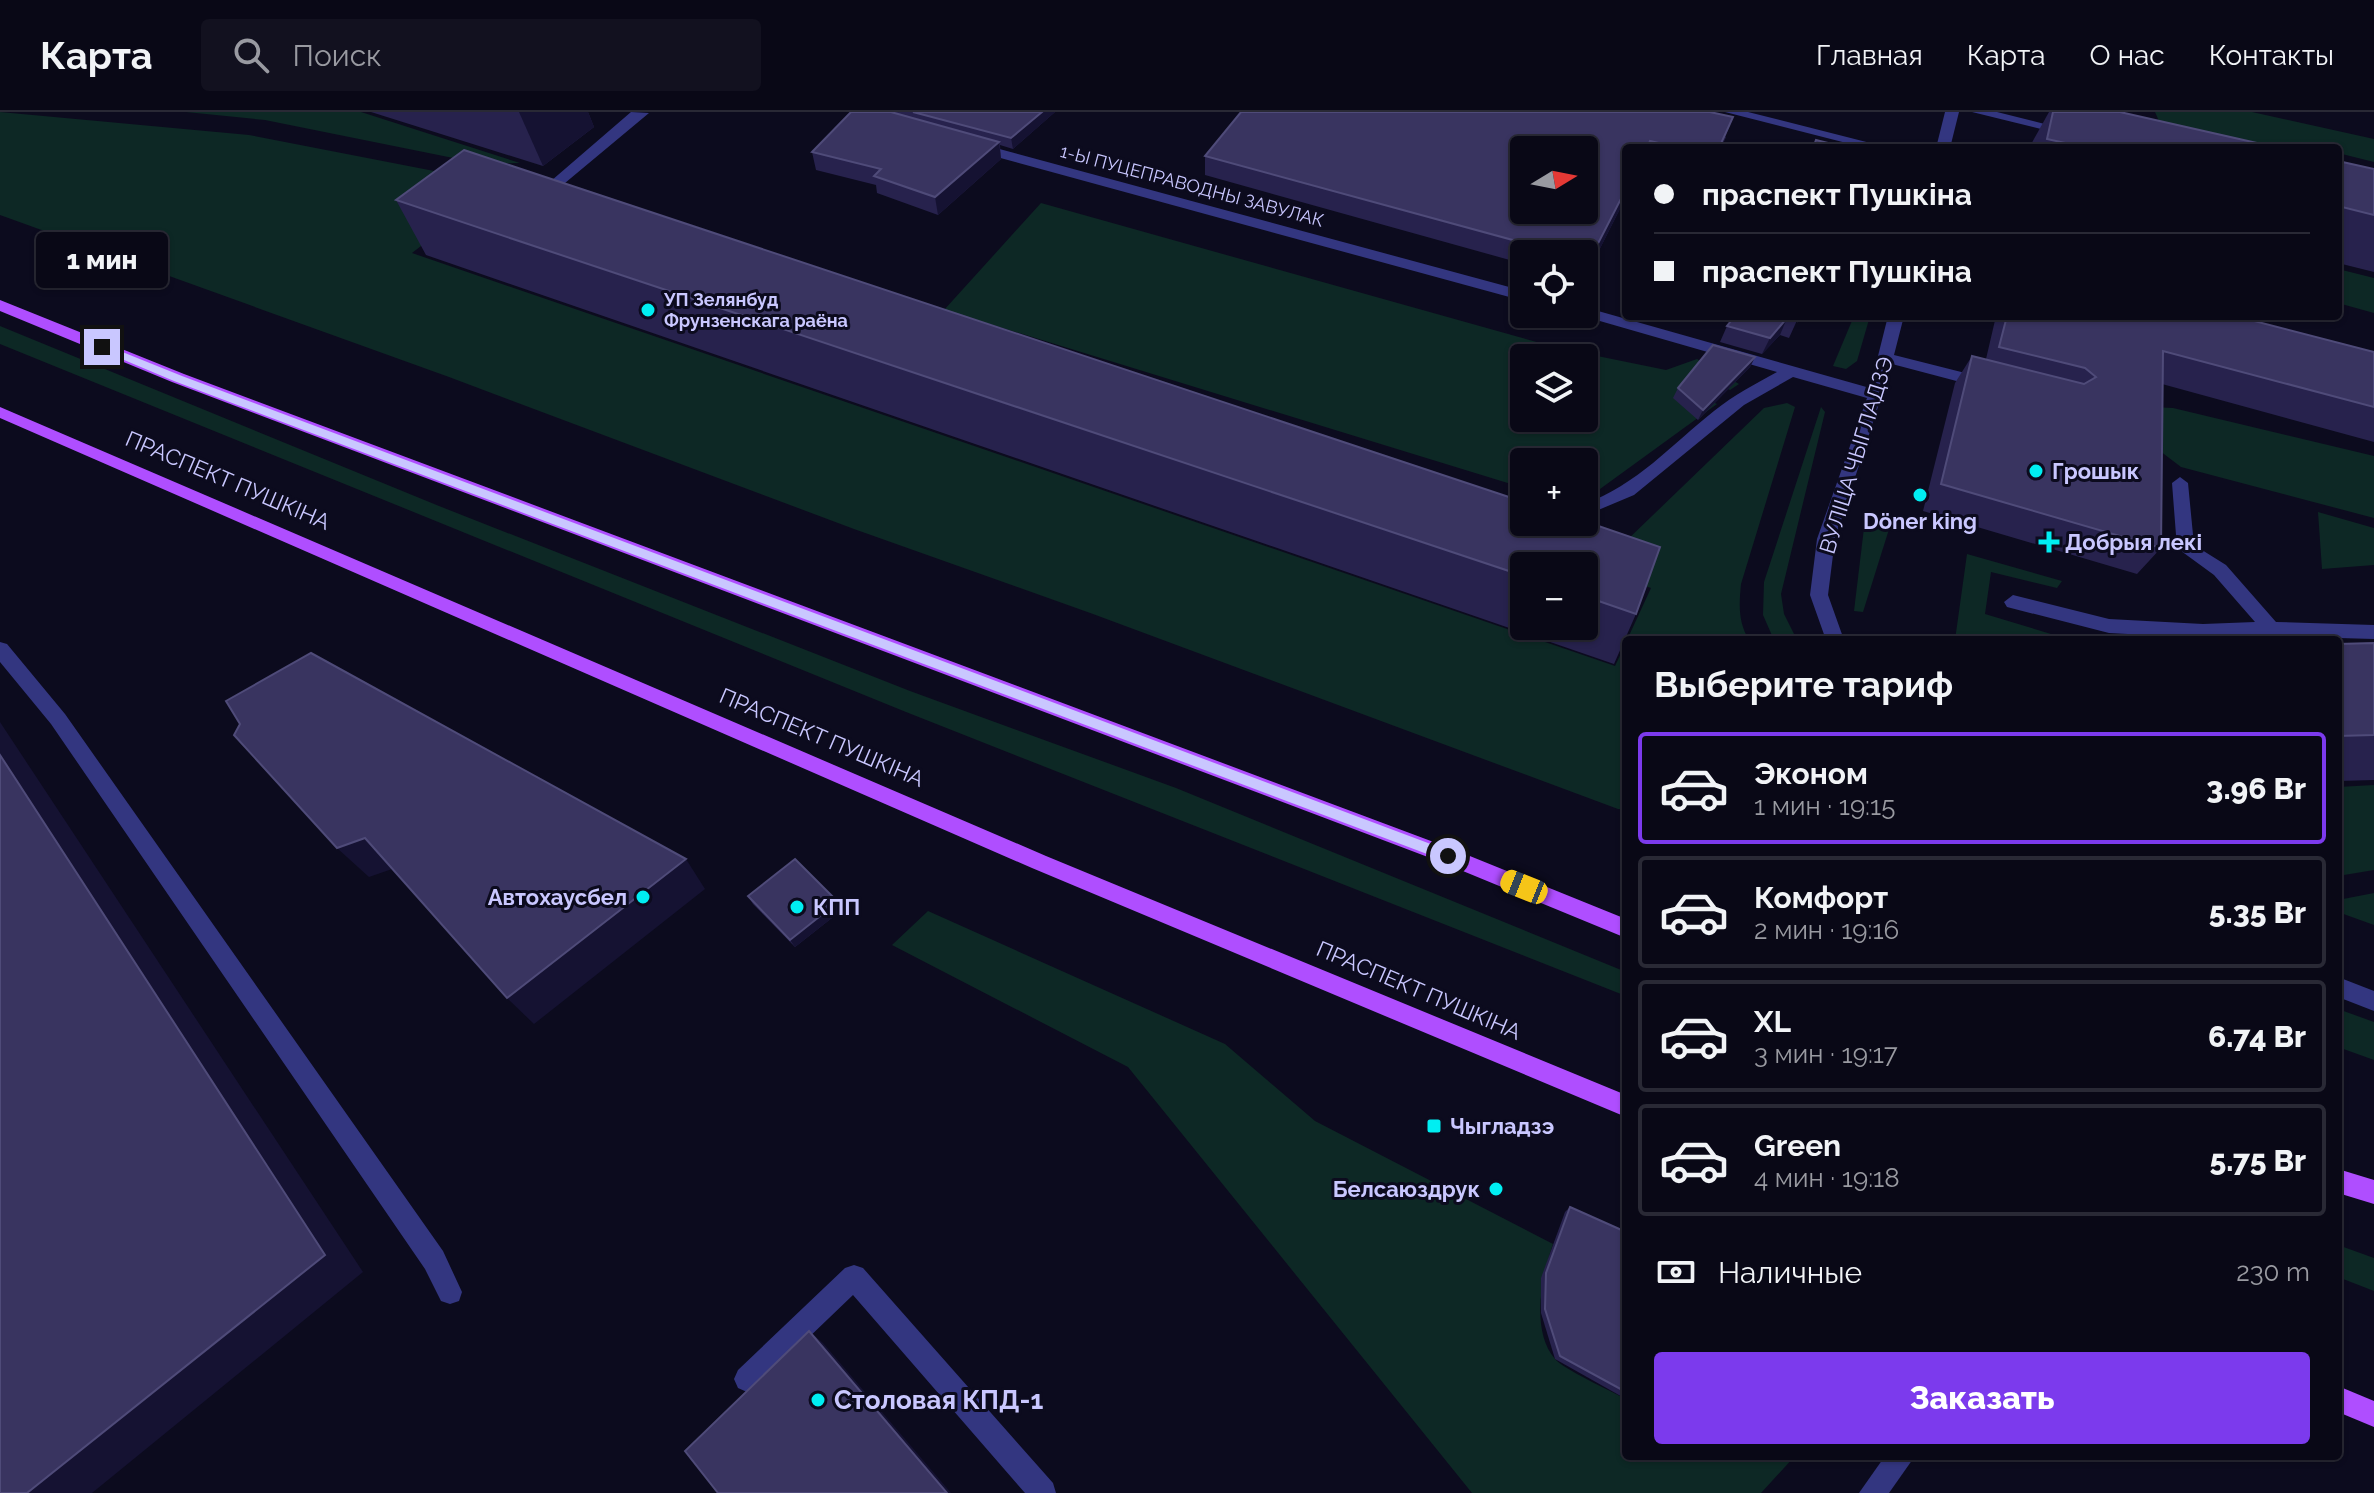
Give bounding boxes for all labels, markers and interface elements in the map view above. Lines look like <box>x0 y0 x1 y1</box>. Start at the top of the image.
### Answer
search box <box>201 19 761 91</box>
text: Карта <box>40 33 153 78</box>
icon: search <box>229 33 273 77</box>
text: Поиск <box>293 38 382 73</box>
text: Главная <box>1816 39 1923 72</box>
text: Карта <box>1967 39 2046 72</box>
text: О нас <box>2090 39 2165 72</box>
text: Контакты <box>2209 39 2334 72</box>
north arrow <box>1510 136 1598 224</box>
map controls <box>1510 136 1598 640</box>
street label: 1-Ы ПУЦЕПРАВОДНЫ ЗАВУЛАК <box>1058 140 1326 231</box>
text: праспект Пушкіна <box>1702 177 1972 212</box>
callout: 1 мин <box>36 231 168 287</box>
button: locate <box>1510 240 1598 328</box>
text: 1 мин <box>67 245 137 275</box>
text: праспект Пушкіна <box>1702 254 1972 289</box>
place label: УП Зелянбуд Фрунзенскага раёна <box>663 289 848 331</box>
marker: УП Зелянбуд Фрунзенскага раёна <box>639 301 657 319</box>
route end <box>84 329 120 365</box>
button: layers <box>1510 344 1598 432</box>
street label: ВУЛІЦА ЧЫГЛАДЗЭ <box>1814 353 1898 557</box>
street label: ПРАСПЕКТ ПУШКІНА <box>122 425 334 535</box>
button: + <box>1510 448 1598 536</box>
place label: Грошык <box>2052 458 2140 484</box>
marker: Грошык <box>2027 462 2045 480</box>
marker: Döner king <box>1911 486 1929 504</box>
place label: Döner king <box>1863 508 1977 534</box>
place label: Добрыя лекі <box>2065 529 2202 555</box>
marker: Добрыя лекі <box>2040 533 2058 551</box>
button: − <box>1510 552 1598 640</box>
text: Выберите тариф <box>1654 663 1953 705</box>
street label: ПРАСПЕКТ ПУШКІНА <box>716 682 928 792</box>
icon: car <box>1658 752 1730 824</box>
text: Эконом <box>1754 756 1868 791</box>
text: 3.96 Br <box>2206 771 2306 806</box>
text: 1 мин · 19:15 <box>1754 791 1895 821</box>
route start <box>1430 838 1466 874</box>
car <box>1497 867 1551 907</box>
icon: car <box>1658 876 1730 948</box>
text: Комфорт <box>1754 880 1888 915</box>
place label: Автохаусбел <box>488 884 627 910</box>
marker: Автохаусбел <box>634 888 652 906</box>
place label: КПП <box>813 894 860 920</box>
text: 5.35 Br <box>2209 895 2306 930</box>
marker: КПП <box>788 898 806 916</box>
text: 2 мин · 19:16 <box>1754 915 1899 945</box>
street label: ПРАСПЕКТ ПУШКІНА <box>1313 935 1525 1045</box>
icon: car <box>1658 1000 1730 1072</box>
text: XL <box>1754 1004 1791 1039</box>
text: 6.74 Br <box>2208 1019 2306 1054</box>
text: 3 мин · 19:17 <box>1754 1039 1898 1069</box>
place label: Чыгладзэ <box>1450 1113 1554 1139</box>
marker: Чыгладзэ <box>1425 1117 1443 1135</box>
icon: car <box>1658 1124 1730 1196</box>
text: Green <box>1754 1128 1841 1163</box>
text: 5.75 Br <box>2210 1143 2306 1178</box>
text: 4 мин · 19:18 <box>1754 1163 1900 1193</box>
place label: Белсаюздрук <box>1333 1176 1480 1202</box>
marker: Белсаюздрук <box>1487 1180 1505 1198</box>
icon: cash <box>1654 1250 1698 1294</box>
text: Наличные <box>1718 1255 1862 1290</box>
text: 230 m <box>2236 1257 2310 1287</box>
button: Заказать <box>1654 1352 2310 1444</box>
place label: Столовая КПД-1 <box>834 1385 1043 1415</box>
marker: Столовая КПД-1 <box>809 1391 827 1409</box>

